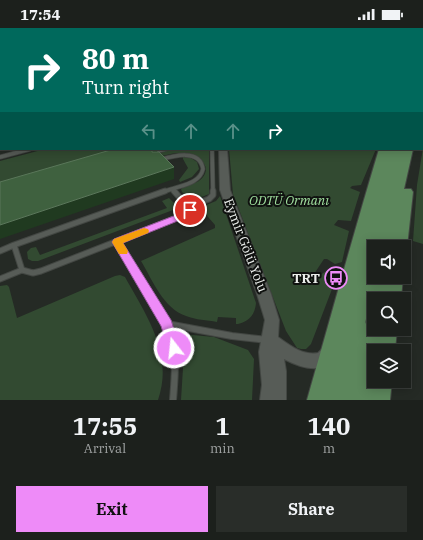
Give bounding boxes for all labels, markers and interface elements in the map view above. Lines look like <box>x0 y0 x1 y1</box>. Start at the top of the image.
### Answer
text: 17:54 <box>20 5 61 24</box>
text: 80 m <box>82 40 149 77</box>
icon: right <box>16 44 68 96</box>
text: Turn right <box>82 76 169 99</box>
icon: left <box>138 120 160 142</box>
icon: ahead <box>180 120 202 142</box>
icon: ahead <box>222 120 244 142</box>
icon: right <box>264 120 286 142</box>
park label: ODTÜ Ormanı <box>249 192 329 209</box>
pin <box>173 193 207 227</box>
street label: Eymir Gölü Yolu <box>220 196 271 294</box>
icon: arrive <box>179 199 201 221</box>
map controls <box>367 240 411 388</box>
button: sound <box>367 240 411 284</box>
bus stop icon: TRT <box>323 265 349 291</box>
place label: TRT <box>292 270 320 287</box>
button: search <box>367 292 411 336</box>
position arrow <box>153 327 195 369</box>
button: layers <box>367 344 411 388</box>
text: 17:55 <box>73 410 137 442</box>
text: 1 <box>215 410 230 442</box>
text: 140 <box>307 410 350 442</box>
text: Arrival <box>84 440 126 457</box>
text: min <box>210 440 235 457</box>
text: m <box>323 440 335 457</box>
button: Exit <box>16 486 208 532</box>
button: Share <box>216 486 407 532</box>

